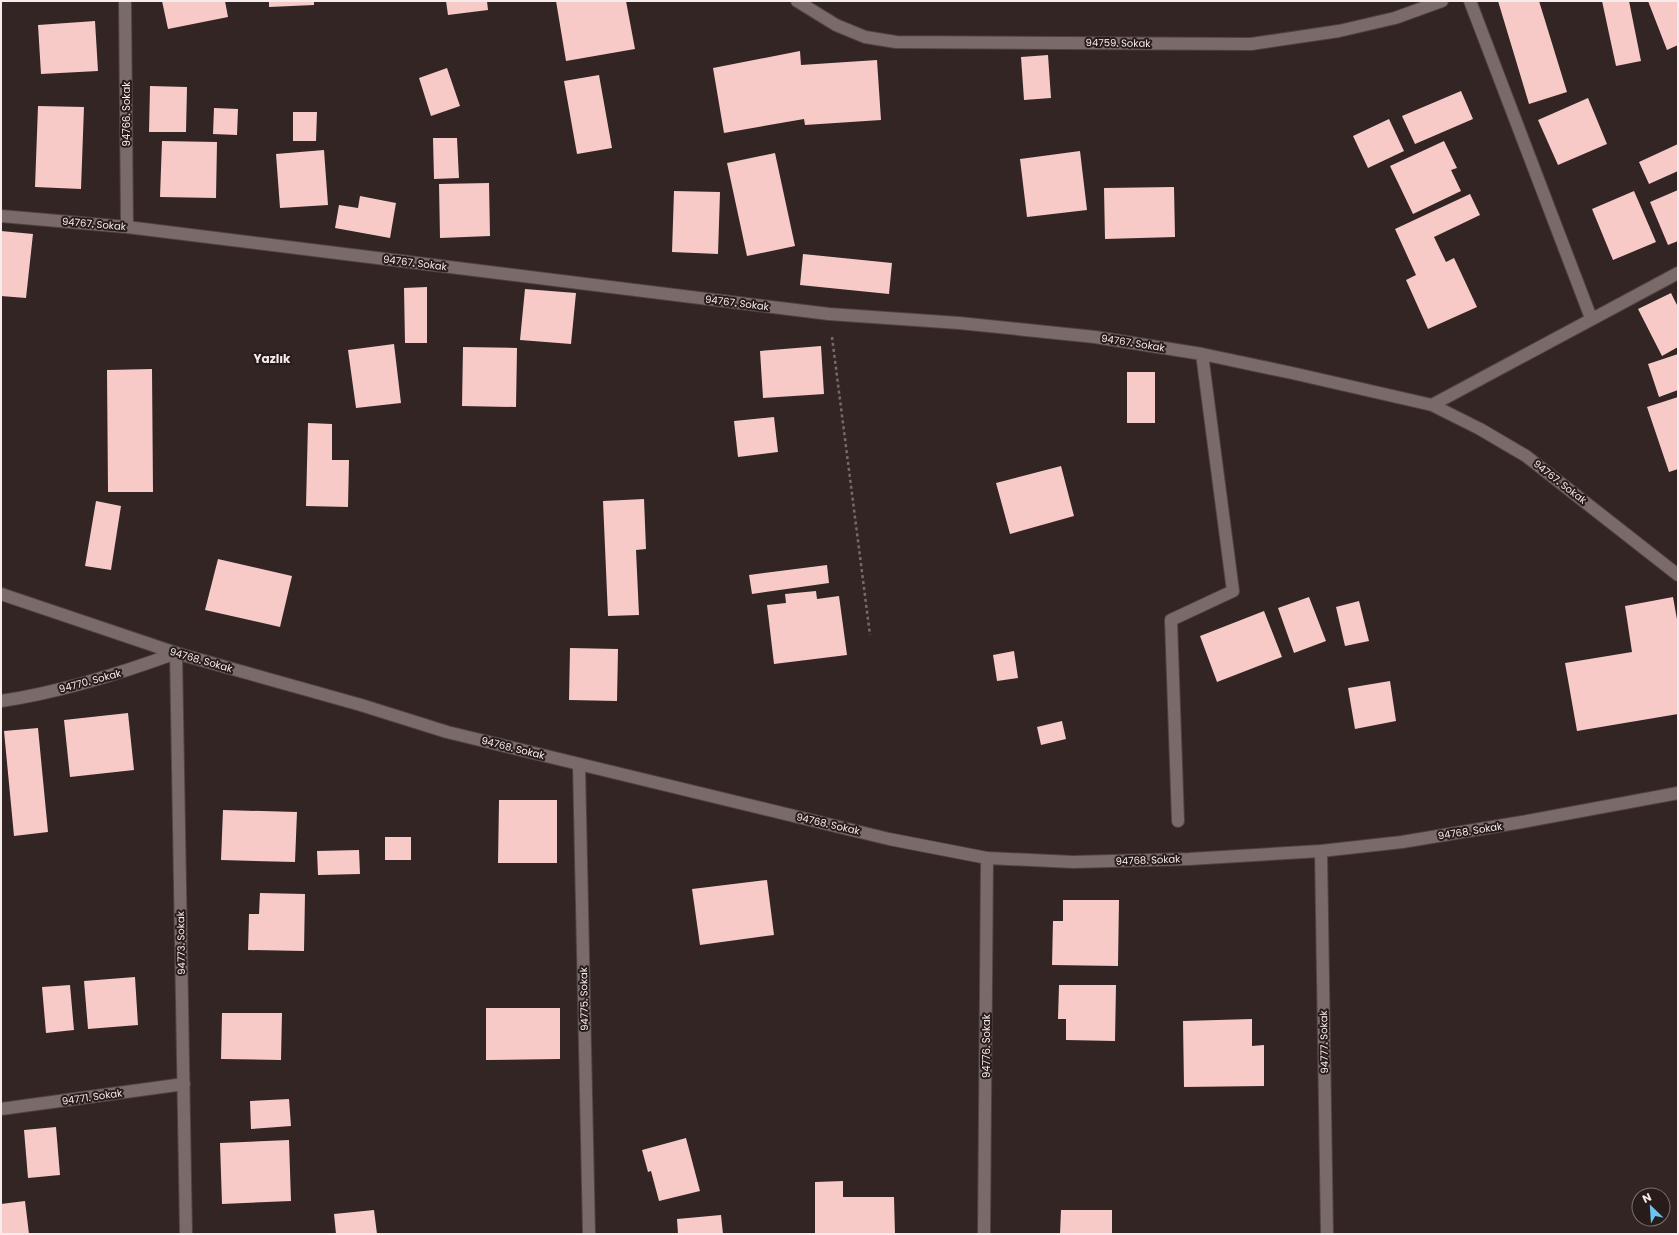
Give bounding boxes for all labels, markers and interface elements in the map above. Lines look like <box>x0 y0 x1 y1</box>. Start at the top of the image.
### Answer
street label: 94759. Sokak <box>1086 35 1151 51</box>
street label: 94766. Sokak <box>119 81 134 146</box>
street label: 94767. Sokak <box>61 214 127 234</box>
street label: 94767. Sokak <box>382 252 448 274</box>
street label: 94767. Sokak <box>704 292 770 314</box>
street label: 94767. Sokak <box>1100 331 1167 356</box>
district label: Yazlık <box>254 350 291 367</box>
street label: 94767. Sokak <box>1530 456 1590 508</box>
street label: 94768. Sokak <box>168 644 235 676</box>
street label: 94770. Sokak <box>57 665 124 697</box>
street label: 94768. Sokak <box>480 733 547 763</box>
street label: 94768. Sokak <box>795 809 862 839</box>
street label: 94768. Sokak <box>1437 818 1504 843</box>
street label: 94768. Sokak <box>1115 851 1181 869</box>
street label: 94773. Sokak <box>173 910 189 975</box>
street label: 94775. Sokak <box>576 966 592 1031</box>
street label: 94777. Sokak <box>1316 1009 1332 1074</box>
street label: 94776. Sokak <box>979 1013 994 1078</box>
street label: 94771. Sokak <box>61 1085 124 1109</box>
north arrow <box>1631 1187 1671 1227</box>
text: N <box>1640 1189 1654 1207</box>

